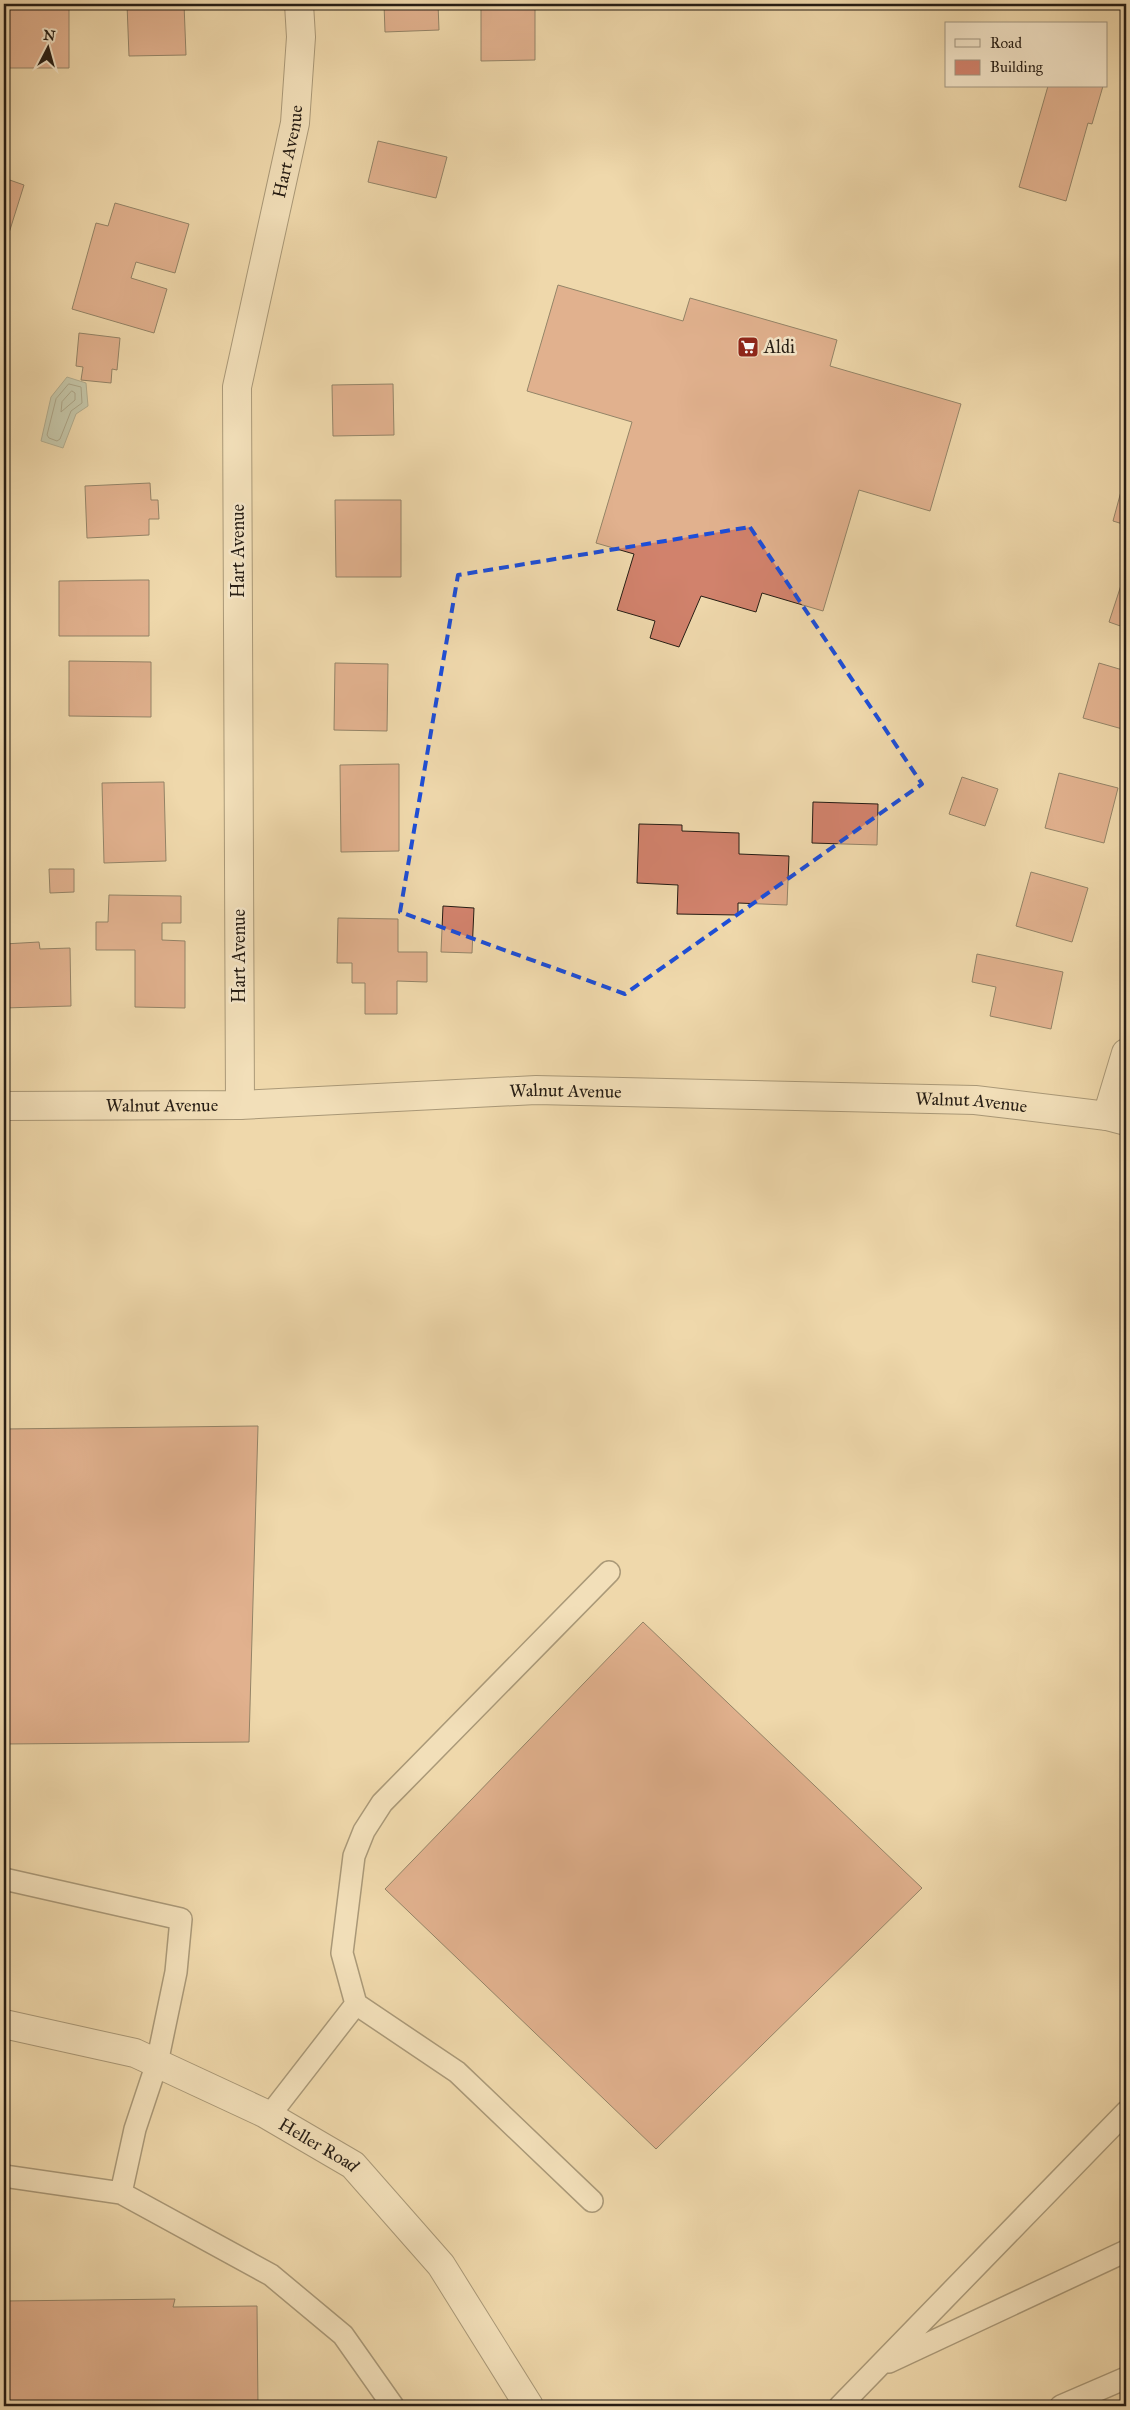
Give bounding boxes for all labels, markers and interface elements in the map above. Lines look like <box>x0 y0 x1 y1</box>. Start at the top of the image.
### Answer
north arrow <box>22 22 72 72</box>
legend <box>945 22 1108 88</box>
text: N <box>43 26 56 45</box>
text: Road <box>990 34 1022 52</box>
text: Building <box>990 58 1044 76</box>
street label: Hart Avenue <box>268 104 307 200</box>
supermarket icon: Aldi <box>736 335 760 359</box>
place label: Aldi <box>763 336 795 358</box>
street label: Hart Avenue <box>227 504 249 598</box>
street label: Hart Avenue <box>228 909 250 1003</box>
street label: Walnut Avenue <box>509 1079 622 1103</box>
street label: Walnut Avenue <box>915 1088 1029 1117</box>
street label: Walnut Avenue <box>106 1094 218 1117</box>
street label: Heller Road <box>275 2113 365 2176</box>

